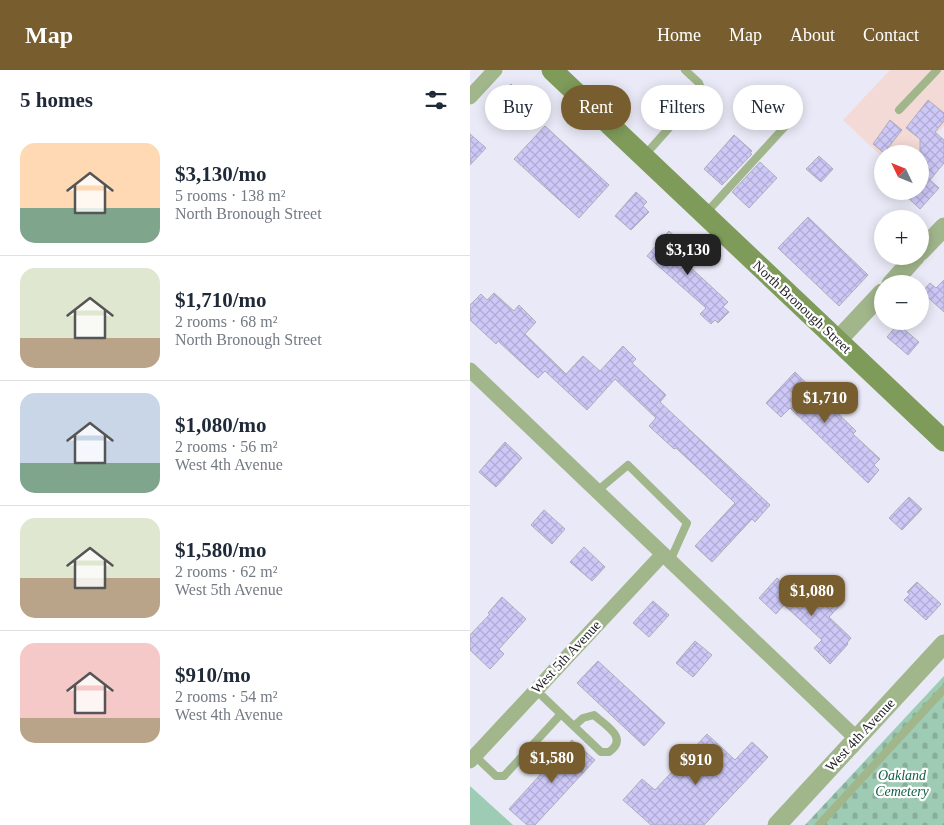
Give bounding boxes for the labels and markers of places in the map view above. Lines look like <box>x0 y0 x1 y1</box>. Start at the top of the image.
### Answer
pin: $3,130 <box>647 234 729 276</box>
pin: $1,710 <box>784 382 866 424</box>
pin: $1,080 <box>771 574 853 617</box>
pin: $1,580 <box>511 742 593 784</box>
pin: $910 <box>666 744 726 786</box>

